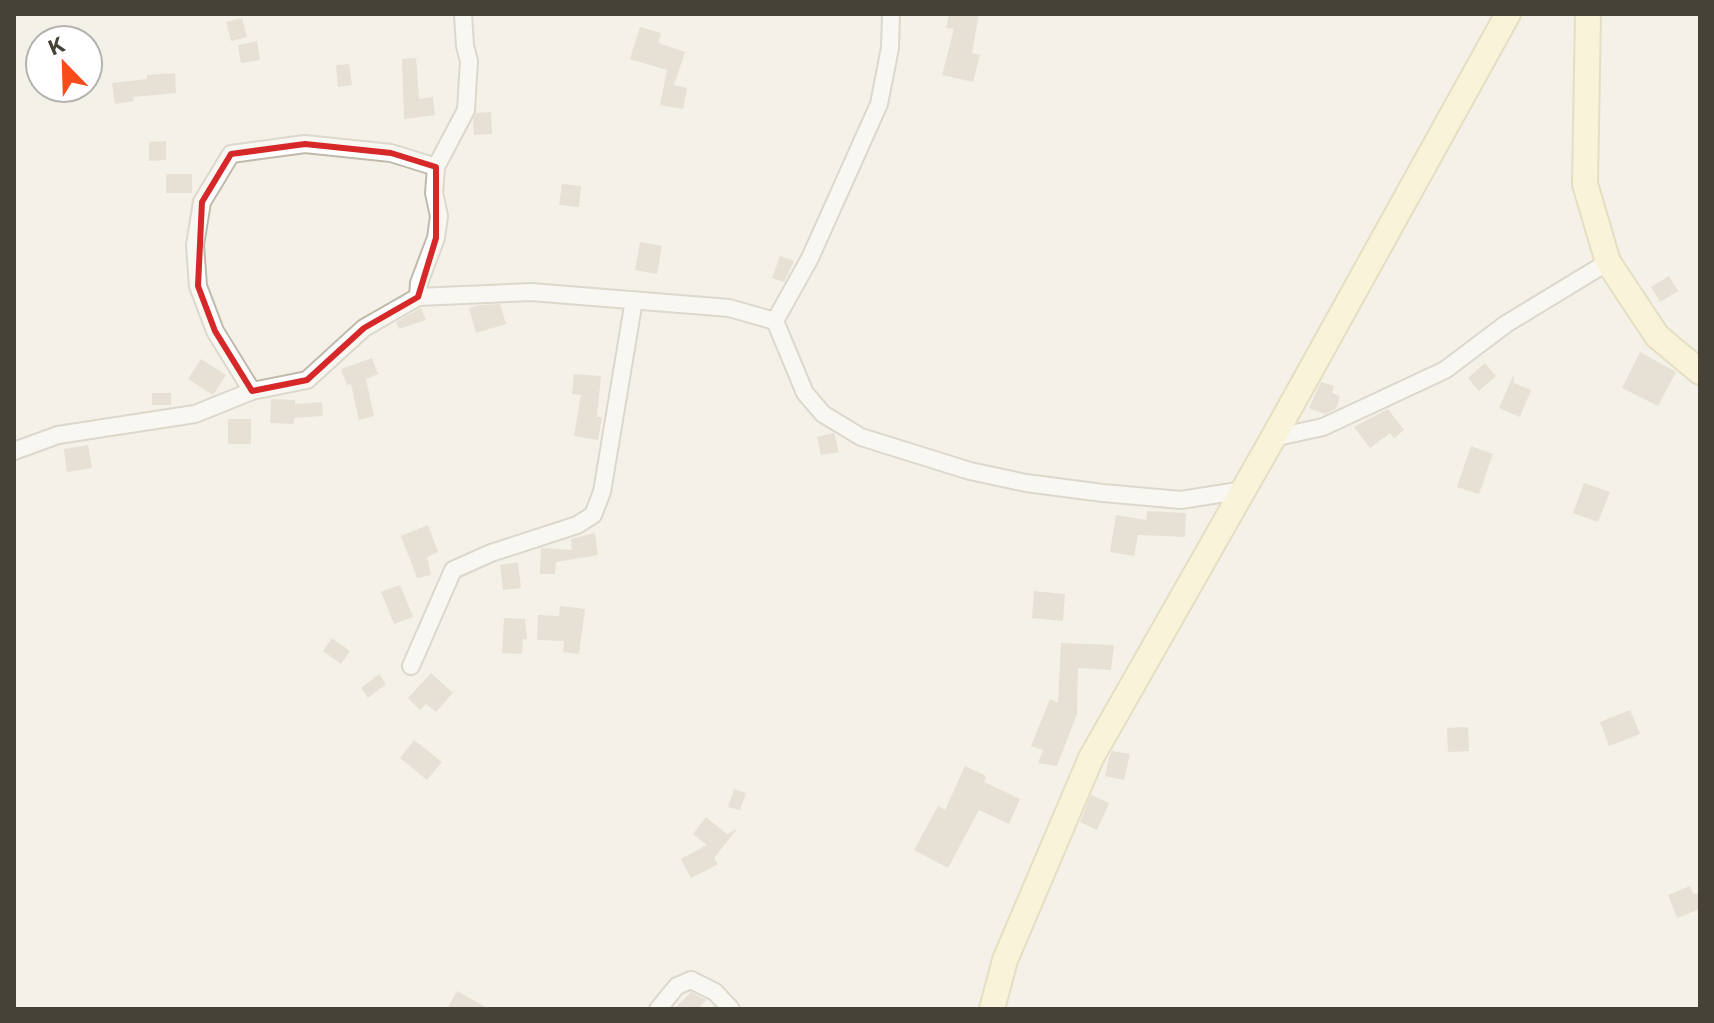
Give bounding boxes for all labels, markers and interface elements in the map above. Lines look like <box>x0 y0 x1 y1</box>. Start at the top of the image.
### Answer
north arrow <box>24 24 104 104</box>
text: K <box>43 29 69 61</box>

